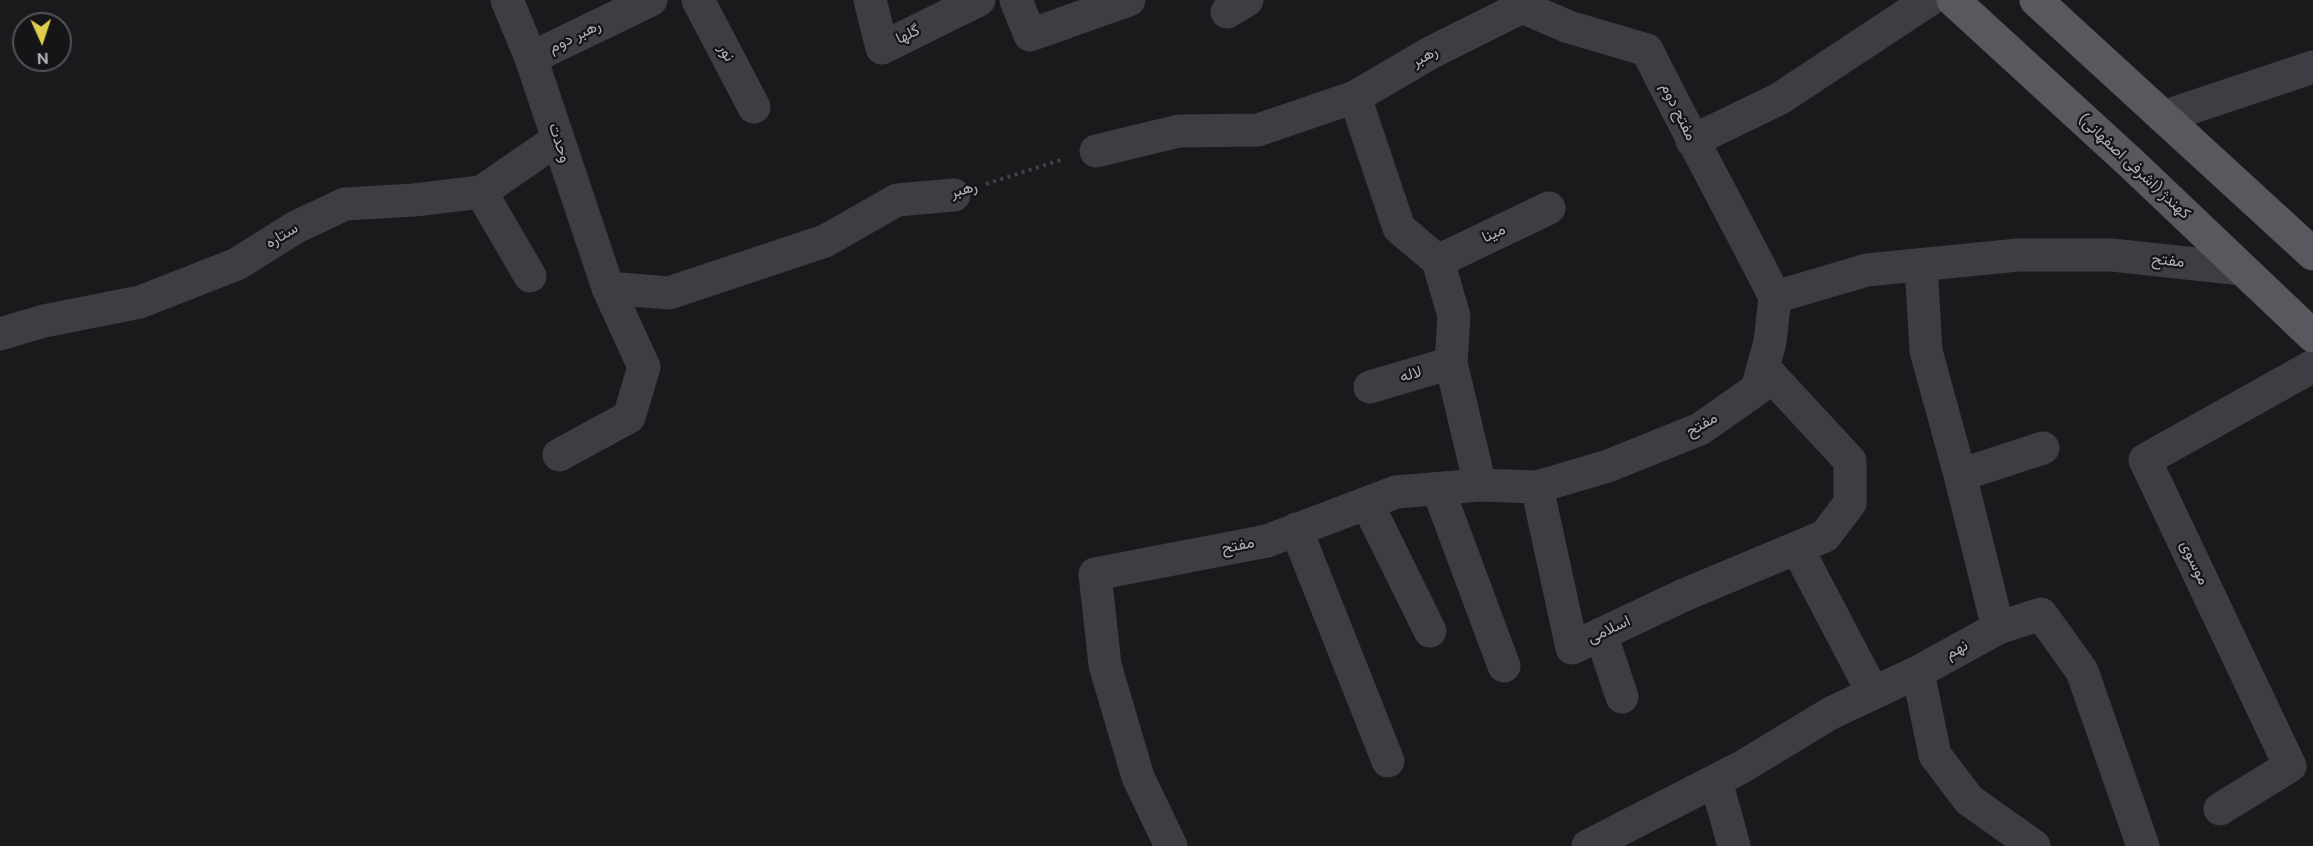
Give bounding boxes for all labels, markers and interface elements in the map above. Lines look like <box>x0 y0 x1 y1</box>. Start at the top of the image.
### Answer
north arrow <box>12 12 72 72</box>
street label: رهبر دوم <box>546 16 604 58</box>
street label: گلها <box>893 21 923 49</box>
street label: نور <box>713 41 739 65</box>
street label: رهبر <box>1409 42 1441 72</box>
text: N <box>36 48 49 69</box>
street label: مفتح دوم <box>1656 80 1700 144</box>
street label: کهندژ (اشرفی اصفهانی) <box>2074 110 2194 224</box>
street label: وحدت <box>544 121 574 165</box>
street label: رهبر <box>948 177 980 203</box>
street label: ستاره <box>262 219 302 253</box>
street label: مینا <box>1479 220 1509 248</box>
street label: مفتح <box>2150 250 2186 272</box>
street label: لاله <box>1398 363 1424 387</box>
street label: مفتح <box>1683 409 1721 441</box>
street label: مفتح <box>1220 533 1256 559</box>
street label: موسوی <box>2175 538 2213 588</box>
street label: اسلامی <box>1584 612 1634 648</box>
street label: نهم <box>1942 636 1972 664</box>

